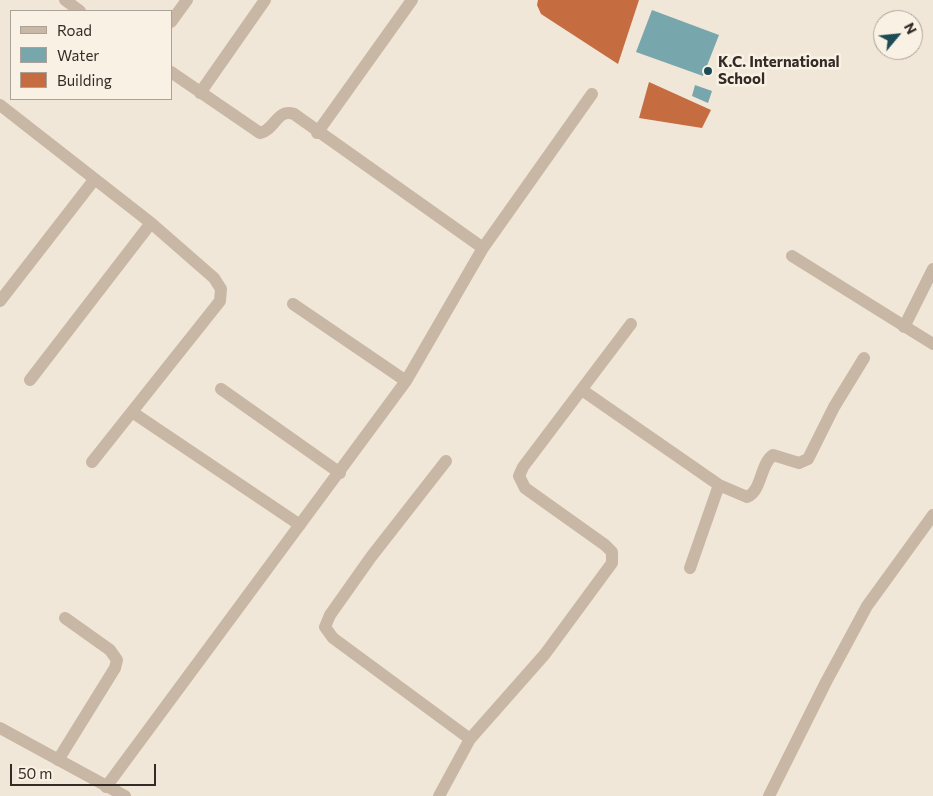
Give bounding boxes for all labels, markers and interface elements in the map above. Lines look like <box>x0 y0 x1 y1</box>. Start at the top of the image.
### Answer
legend <box>10 10 172 100</box>
north arrow <box>873 10 923 60</box>
text: N <box>901 20 921 37</box>
text: Road <box>57 21 92 39</box>
text: Water <box>57 46 99 64</box>
place label: K.C. International School <box>718 53 840 88</box>
marker: K.C. International School <box>702 65 714 77</box>
text: Building <box>57 71 112 89</box>
scale bar <box>12 754 159 786</box>
text: 50 m <box>18 764 52 782</box>

